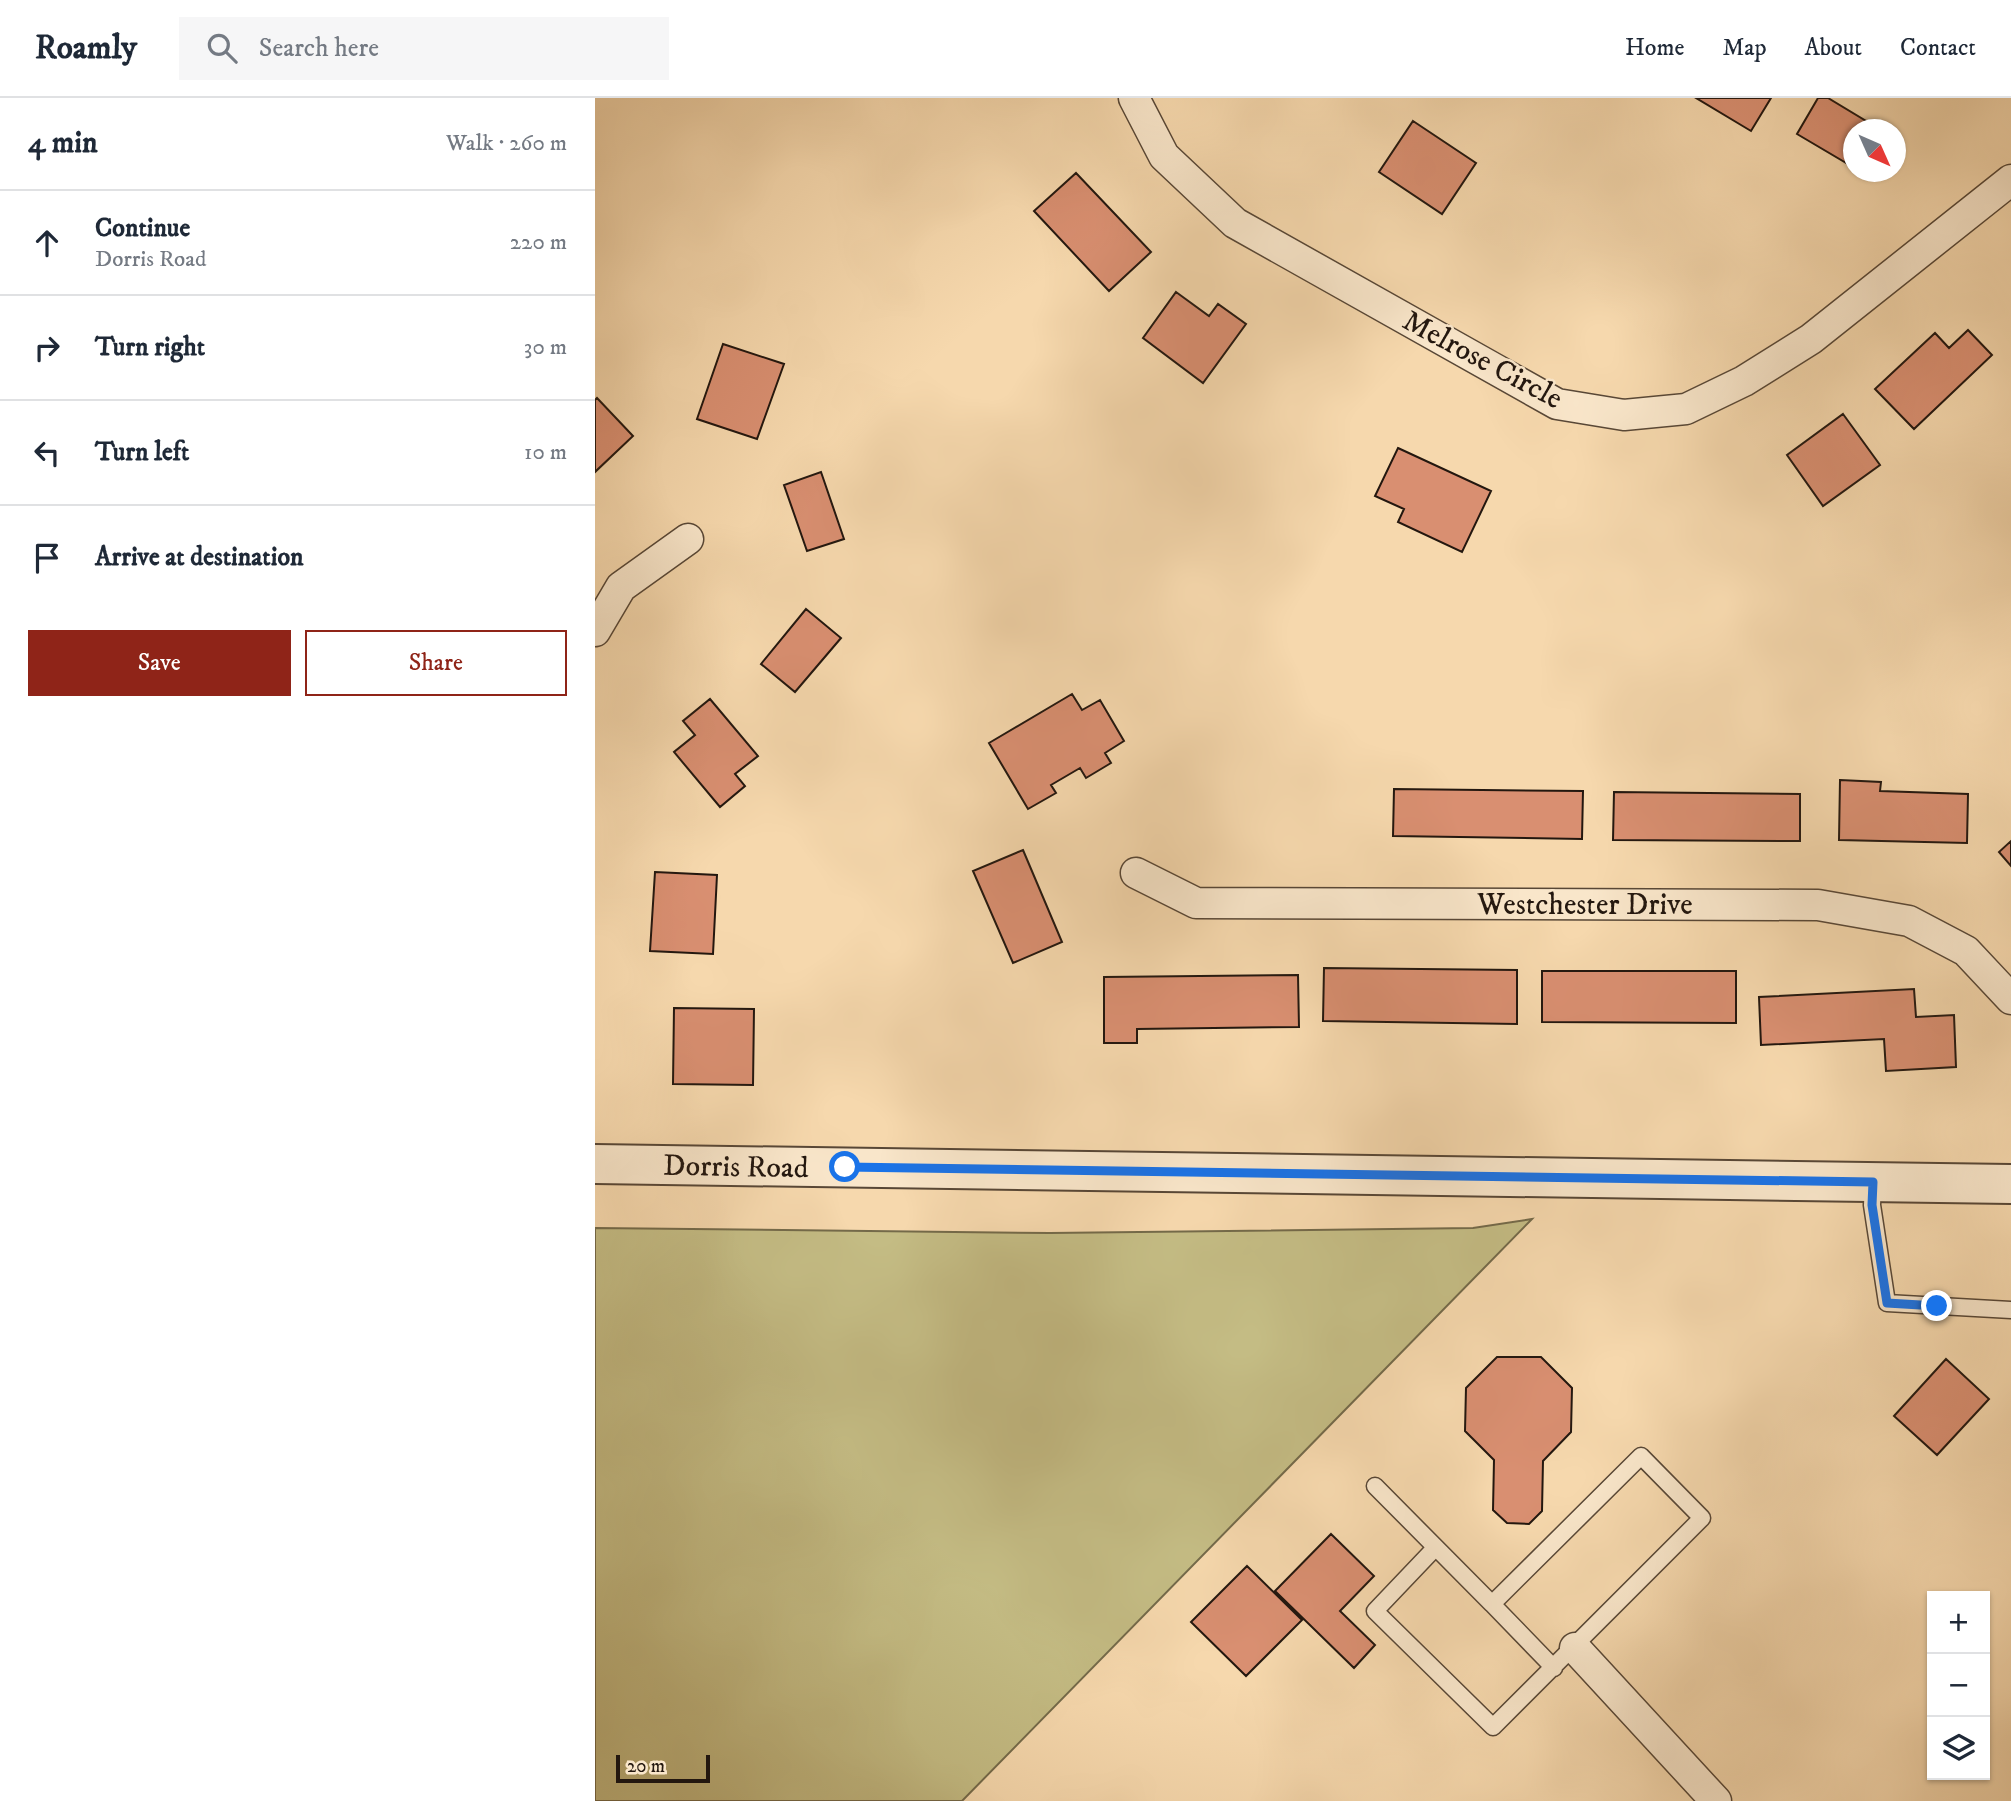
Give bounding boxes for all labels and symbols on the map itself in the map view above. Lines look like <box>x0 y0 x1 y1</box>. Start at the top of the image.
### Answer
north arrow <box>1843 119 1906 182</box>
street label: Melrose Circle <box>1396 303 1569 418</box>
street label: Westchester Drive <box>1476 887 1693 924</box>
street label: Dorris Road <box>663 1148 809 1187</box>
route start <box>829 1151 860 1182</box>
route end <box>1921 1290 1952 1321</box>
scale bar <box>616 1752 711 1784</box>

